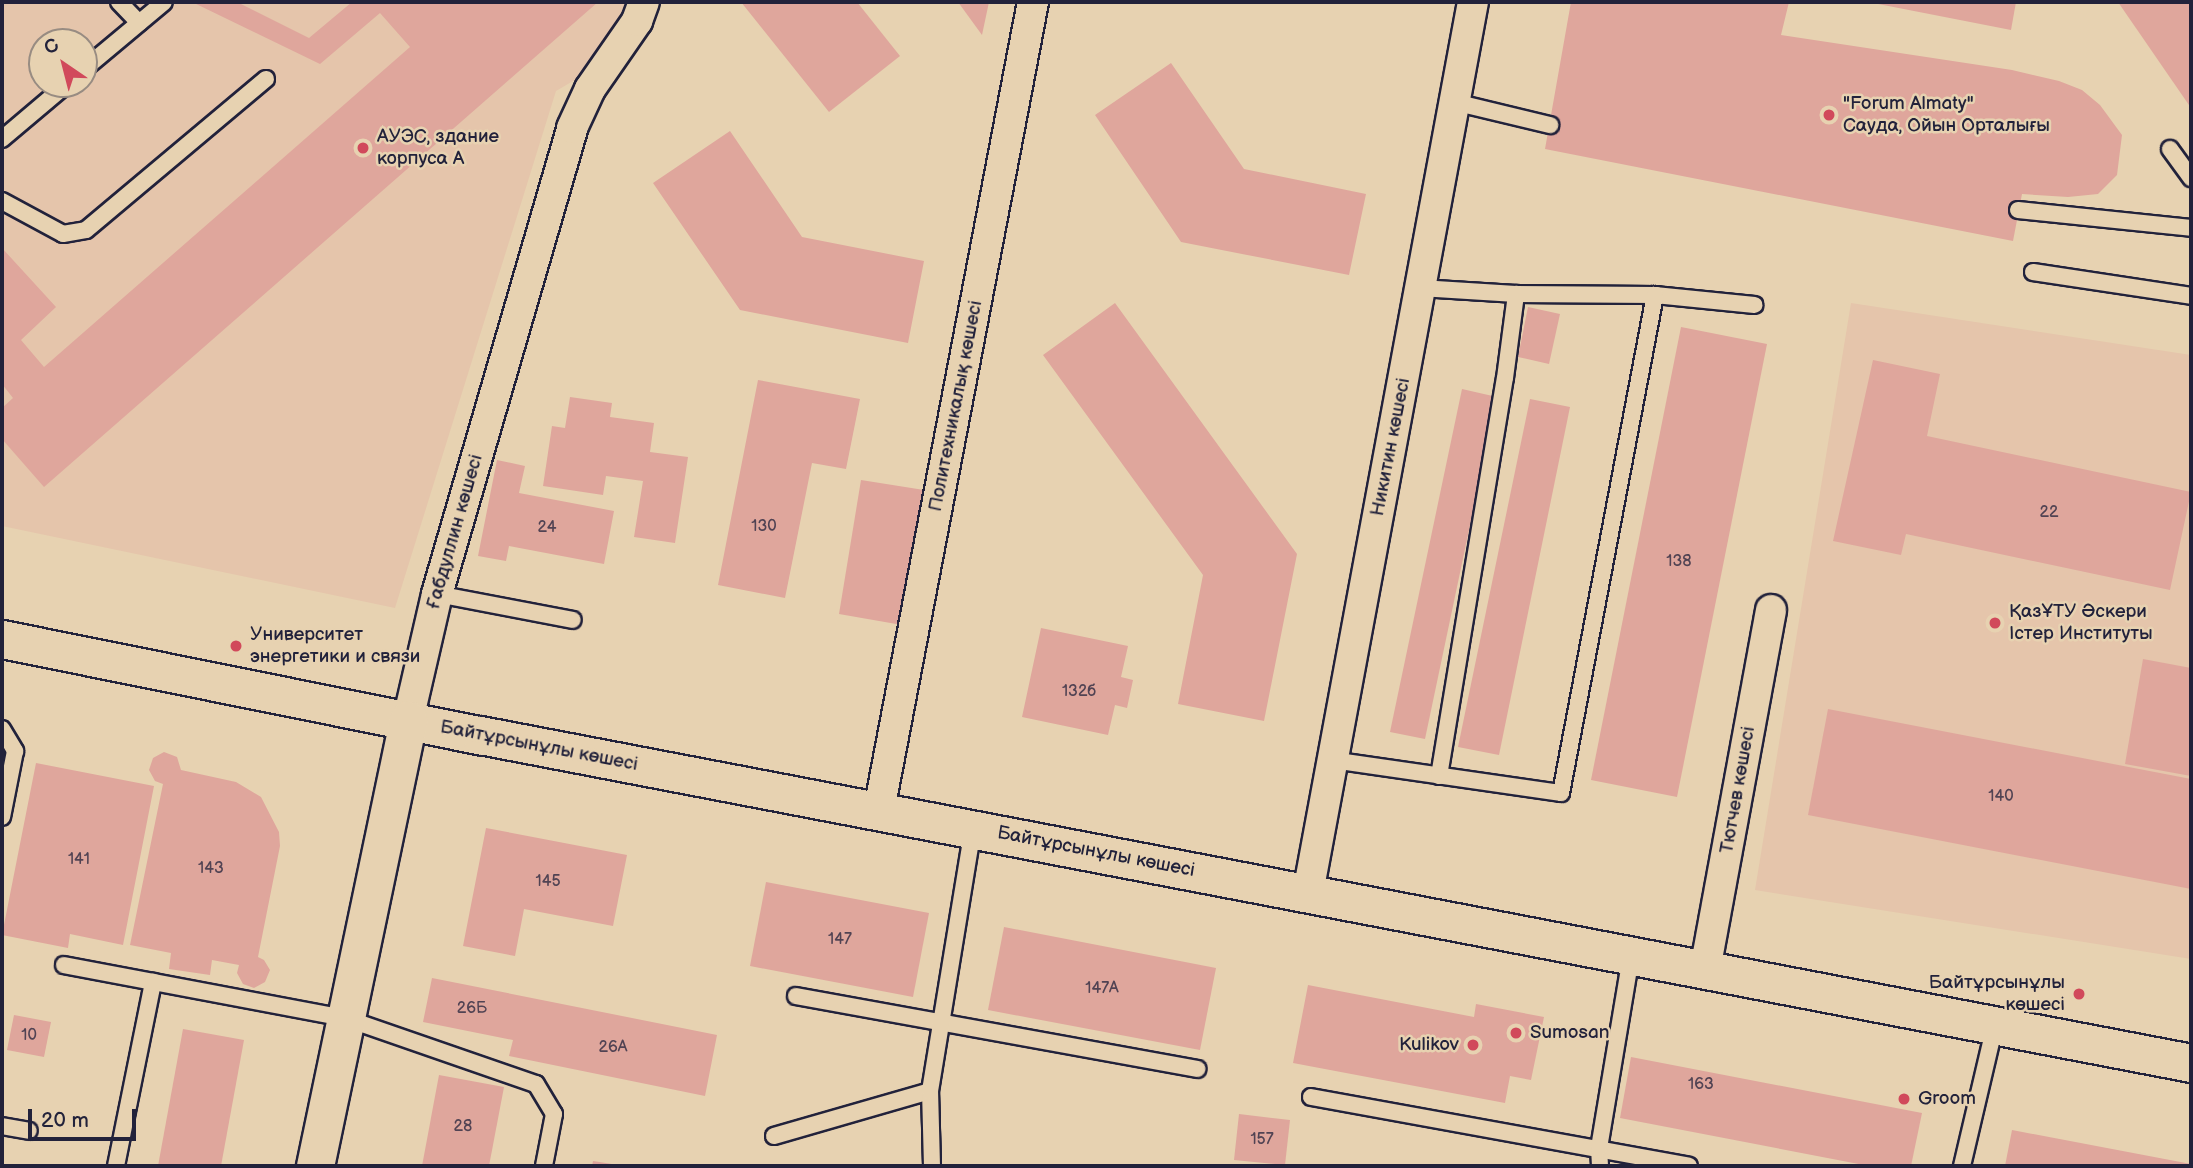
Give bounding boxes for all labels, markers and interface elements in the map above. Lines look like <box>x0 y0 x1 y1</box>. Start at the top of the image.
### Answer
north arrow <box>28 28 98 98</box>
text: С <box>40 34 64 60</box>
place label: "Forum Almaty" Сауда, Ойын Орталығы <box>1843 93 2050 137</box>
marker: "Forum Almaty" Сауда, Ойын Орталығы <box>1821 107 1837 123</box>
place label: АУЭС, здание корпуса A <box>377 126 499 170</box>
marker: АУЭС, здание корпуса A <box>355 140 371 156</box>
street label: Политехникалық көшесі <box>924 299 988 513</box>
street label: Никитин көшесі <box>1366 376 1416 518</box>
street label: Ғабдуллин көшесі <box>422 452 488 612</box>
house number: 22 <box>2040 503 2058 523</box>
house number: 130 <box>751 517 777 537</box>
house number: 24 <box>538 518 556 538</box>
house number: 138 <box>1666 552 1692 572</box>
place label: ҚазҰТУ Әскери Істер Институты <box>2009 601 2153 645</box>
marker: ҚазҰТУ Әскери Істер Институты <box>1987 615 2003 631</box>
place label: Университет энергетики и связи <box>250 624 420 668</box>
marker: Университет энергетики и связи <box>228 638 244 654</box>
house number: 132б <box>1062 682 1096 702</box>
street label: Байтұрсынұлы көшесі <box>438 716 640 776</box>
street label: Тютчев көшесі <box>1716 725 1760 855</box>
house number: 140 <box>1988 787 2014 807</box>
street label: Байтұрсынұлы көшесі <box>995 822 1197 882</box>
house number: 141 <box>68 850 90 870</box>
house number: 143 <box>198 859 224 879</box>
house number: 145 <box>535 872 561 892</box>
house number: 147 <box>828 930 852 950</box>
place label: Байтұрсынұлы көшесі <box>1929 972 2065 1016</box>
house number: 147А <box>1085 979 1119 999</box>
marker: Байтұрсынұлы көшесі <box>2071 986 2087 1002</box>
house number: 26Б <box>457 999 487 1019</box>
place label: Sumosan <box>1530 1022 1609 1044</box>
marker: Sumosan <box>1508 1025 1524 1041</box>
house number: 10 <box>21 1026 37 1046</box>
place label: Kulikov <box>1399 1034 1459 1056</box>
marker: Kulikov <box>1465 1037 1481 1053</box>
house number: 26А <box>599 1038 627 1058</box>
house number: 163 <box>1688 1075 1714 1095</box>
place label: Groom <box>1918 1088 1976 1110</box>
marker: Groom <box>1896 1091 1912 1107</box>
scale bar <box>32 1094 140 1138</box>
text: 20 m <box>41 1108 89 1133</box>
house number: 28 <box>454 1117 472 1137</box>
house number: 157 <box>1250 1130 1274 1150</box>

